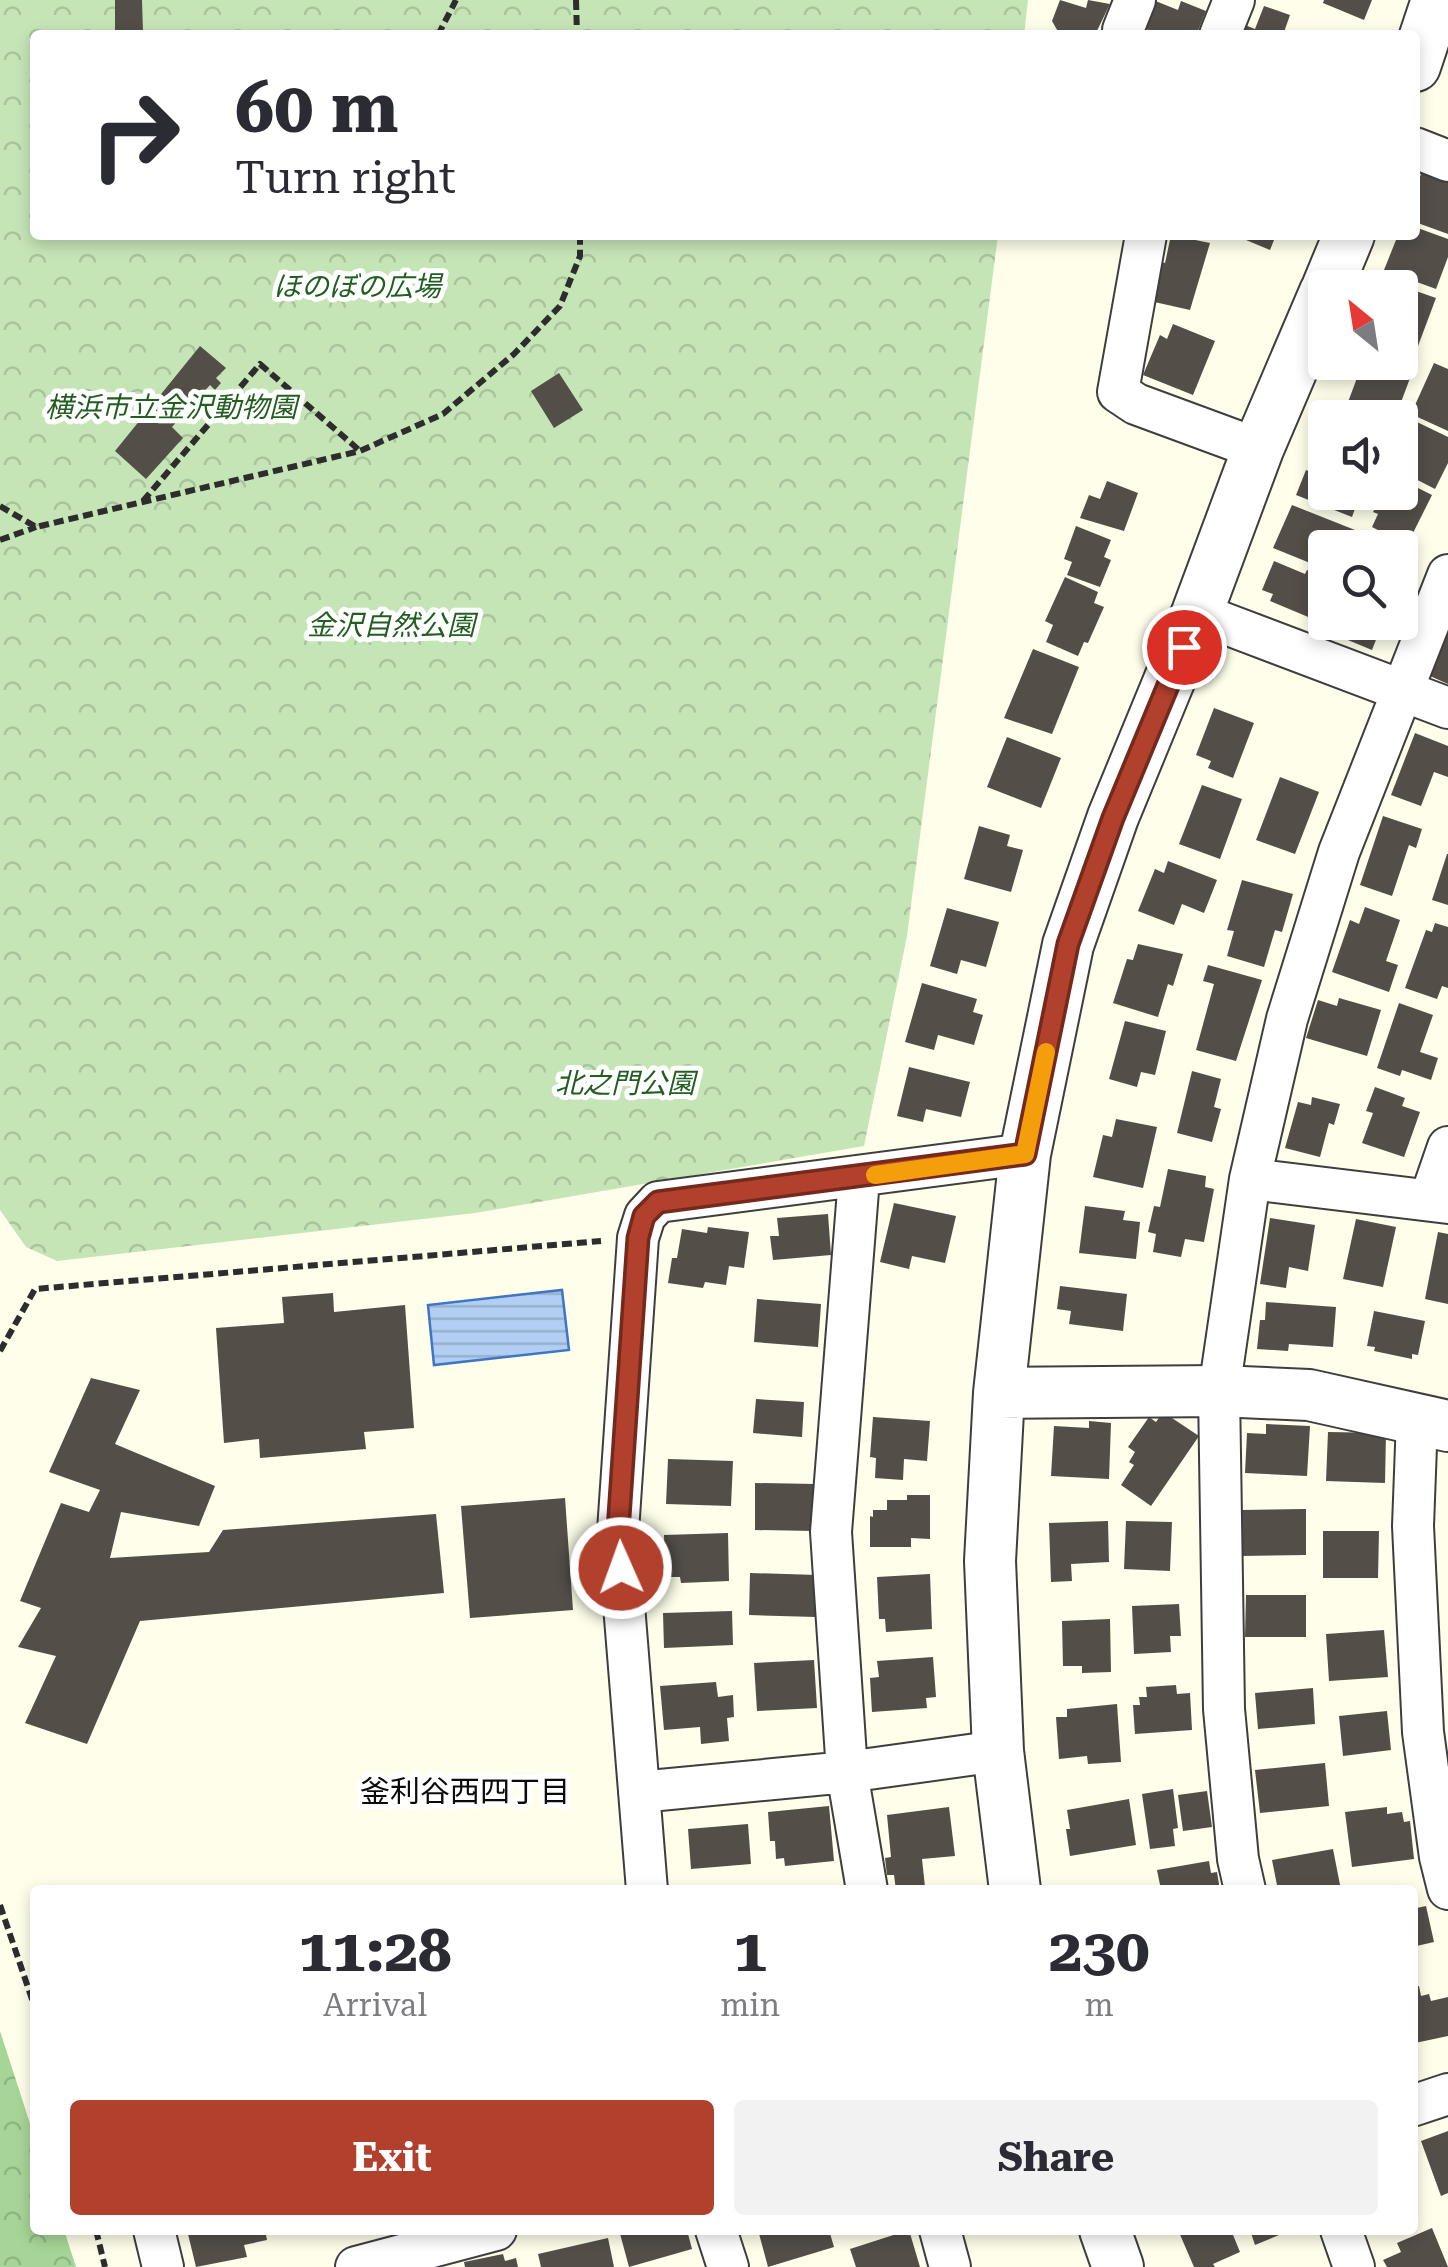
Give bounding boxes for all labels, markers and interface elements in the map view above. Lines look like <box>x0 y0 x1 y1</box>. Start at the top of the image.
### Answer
text: 60 m <box>235 67 399 149</box>
icon: right <box>70 70 200 200</box>
text: Turn right <box>235 151 456 204</box>
park label: ほのぼの広場 <box>273 270 444 303</box>
north arrow <box>1308 270 1418 380</box>
map controls <box>1308 270 1418 640</box>
park label: 横浜市立金沢動物園 <box>45 391 301 424</box>
button: sound <box>1308 400 1418 510</box>
button: search <box>1308 530 1418 640</box>
pin <box>1142 605 1227 690</box>
park label: 金沢自然公園 <box>307 609 479 642</box>
icon: arrive <box>1157 620 1212 675</box>
park label: 北之門公園 <box>555 1067 699 1100</box>
position arrow <box>569 1516 673 1620</box>
district label: 釜利谷西四丁目 <box>360 1774 570 1809</box>
text: 11:28 <box>298 1915 452 1986</box>
text: 1 <box>733 1915 767 1986</box>
text: 230 <box>1049 1915 1150 1986</box>
text: Arrival <box>323 1986 427 2024</box>
text: min <box>720 1986 780 2024</box>
text: m <box>1085 1986 1114 2024</box>
button: Exit <box>70 2100 714 2215</box>
button: Share <box>734 2100 1378 2215</box>

